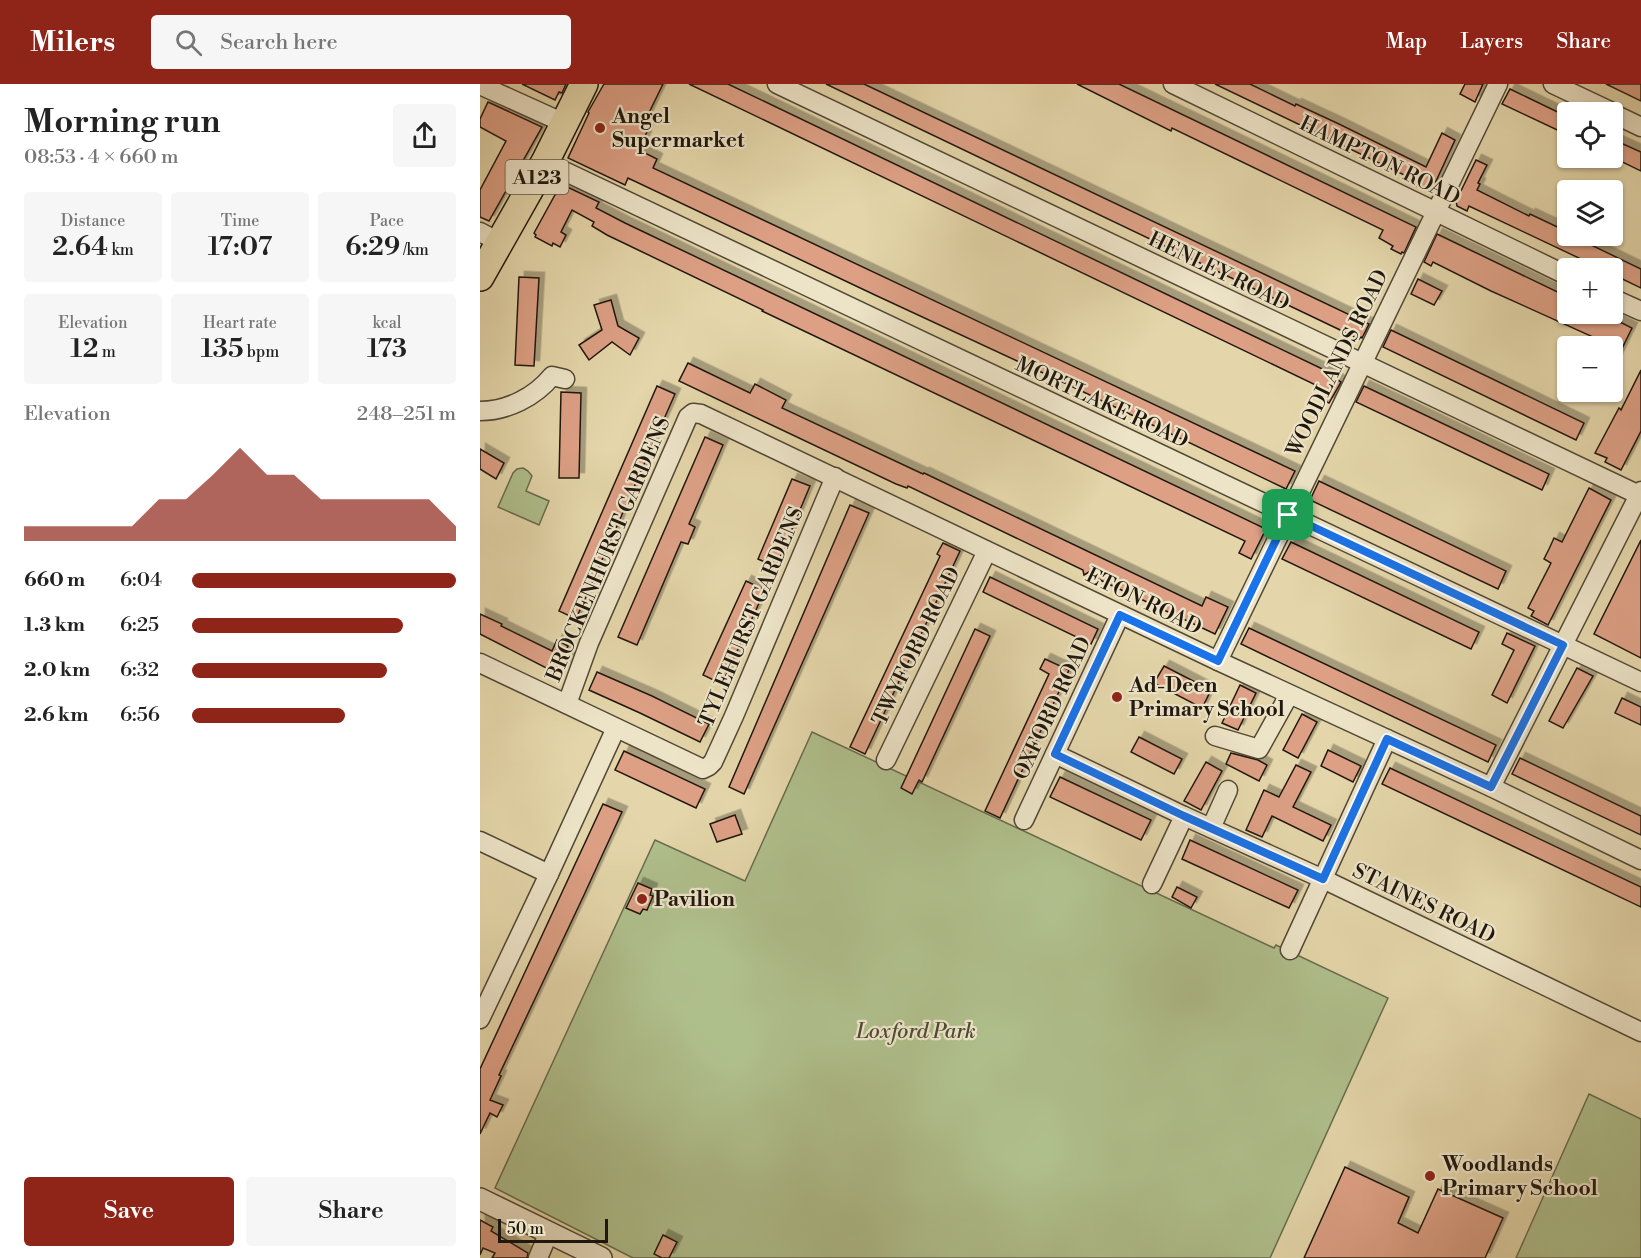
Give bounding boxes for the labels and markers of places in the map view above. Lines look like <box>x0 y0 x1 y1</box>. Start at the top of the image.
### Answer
place label: Angel Supermarket <box>611 104 745 154</box>
marker: Angel Supermarket <box>593 121 607 135</box>
pin <box>1262 489 1313 540</box>
place label: Ad-Deen Primary School <box>1128 673 1285 723</box>
marker: Ad-Deen Primary School <box>1110 690 1124 704</box>
place label: Pavilion <box>654 887 735 913</box>
marker: Pavilion <box>635 892 649 906</box>
place label: Woodlands Primary School <box>1441 1152 1598 1202</box>
marker: Woodlands Primary School <box>1423 1169 1437 1183</box>

